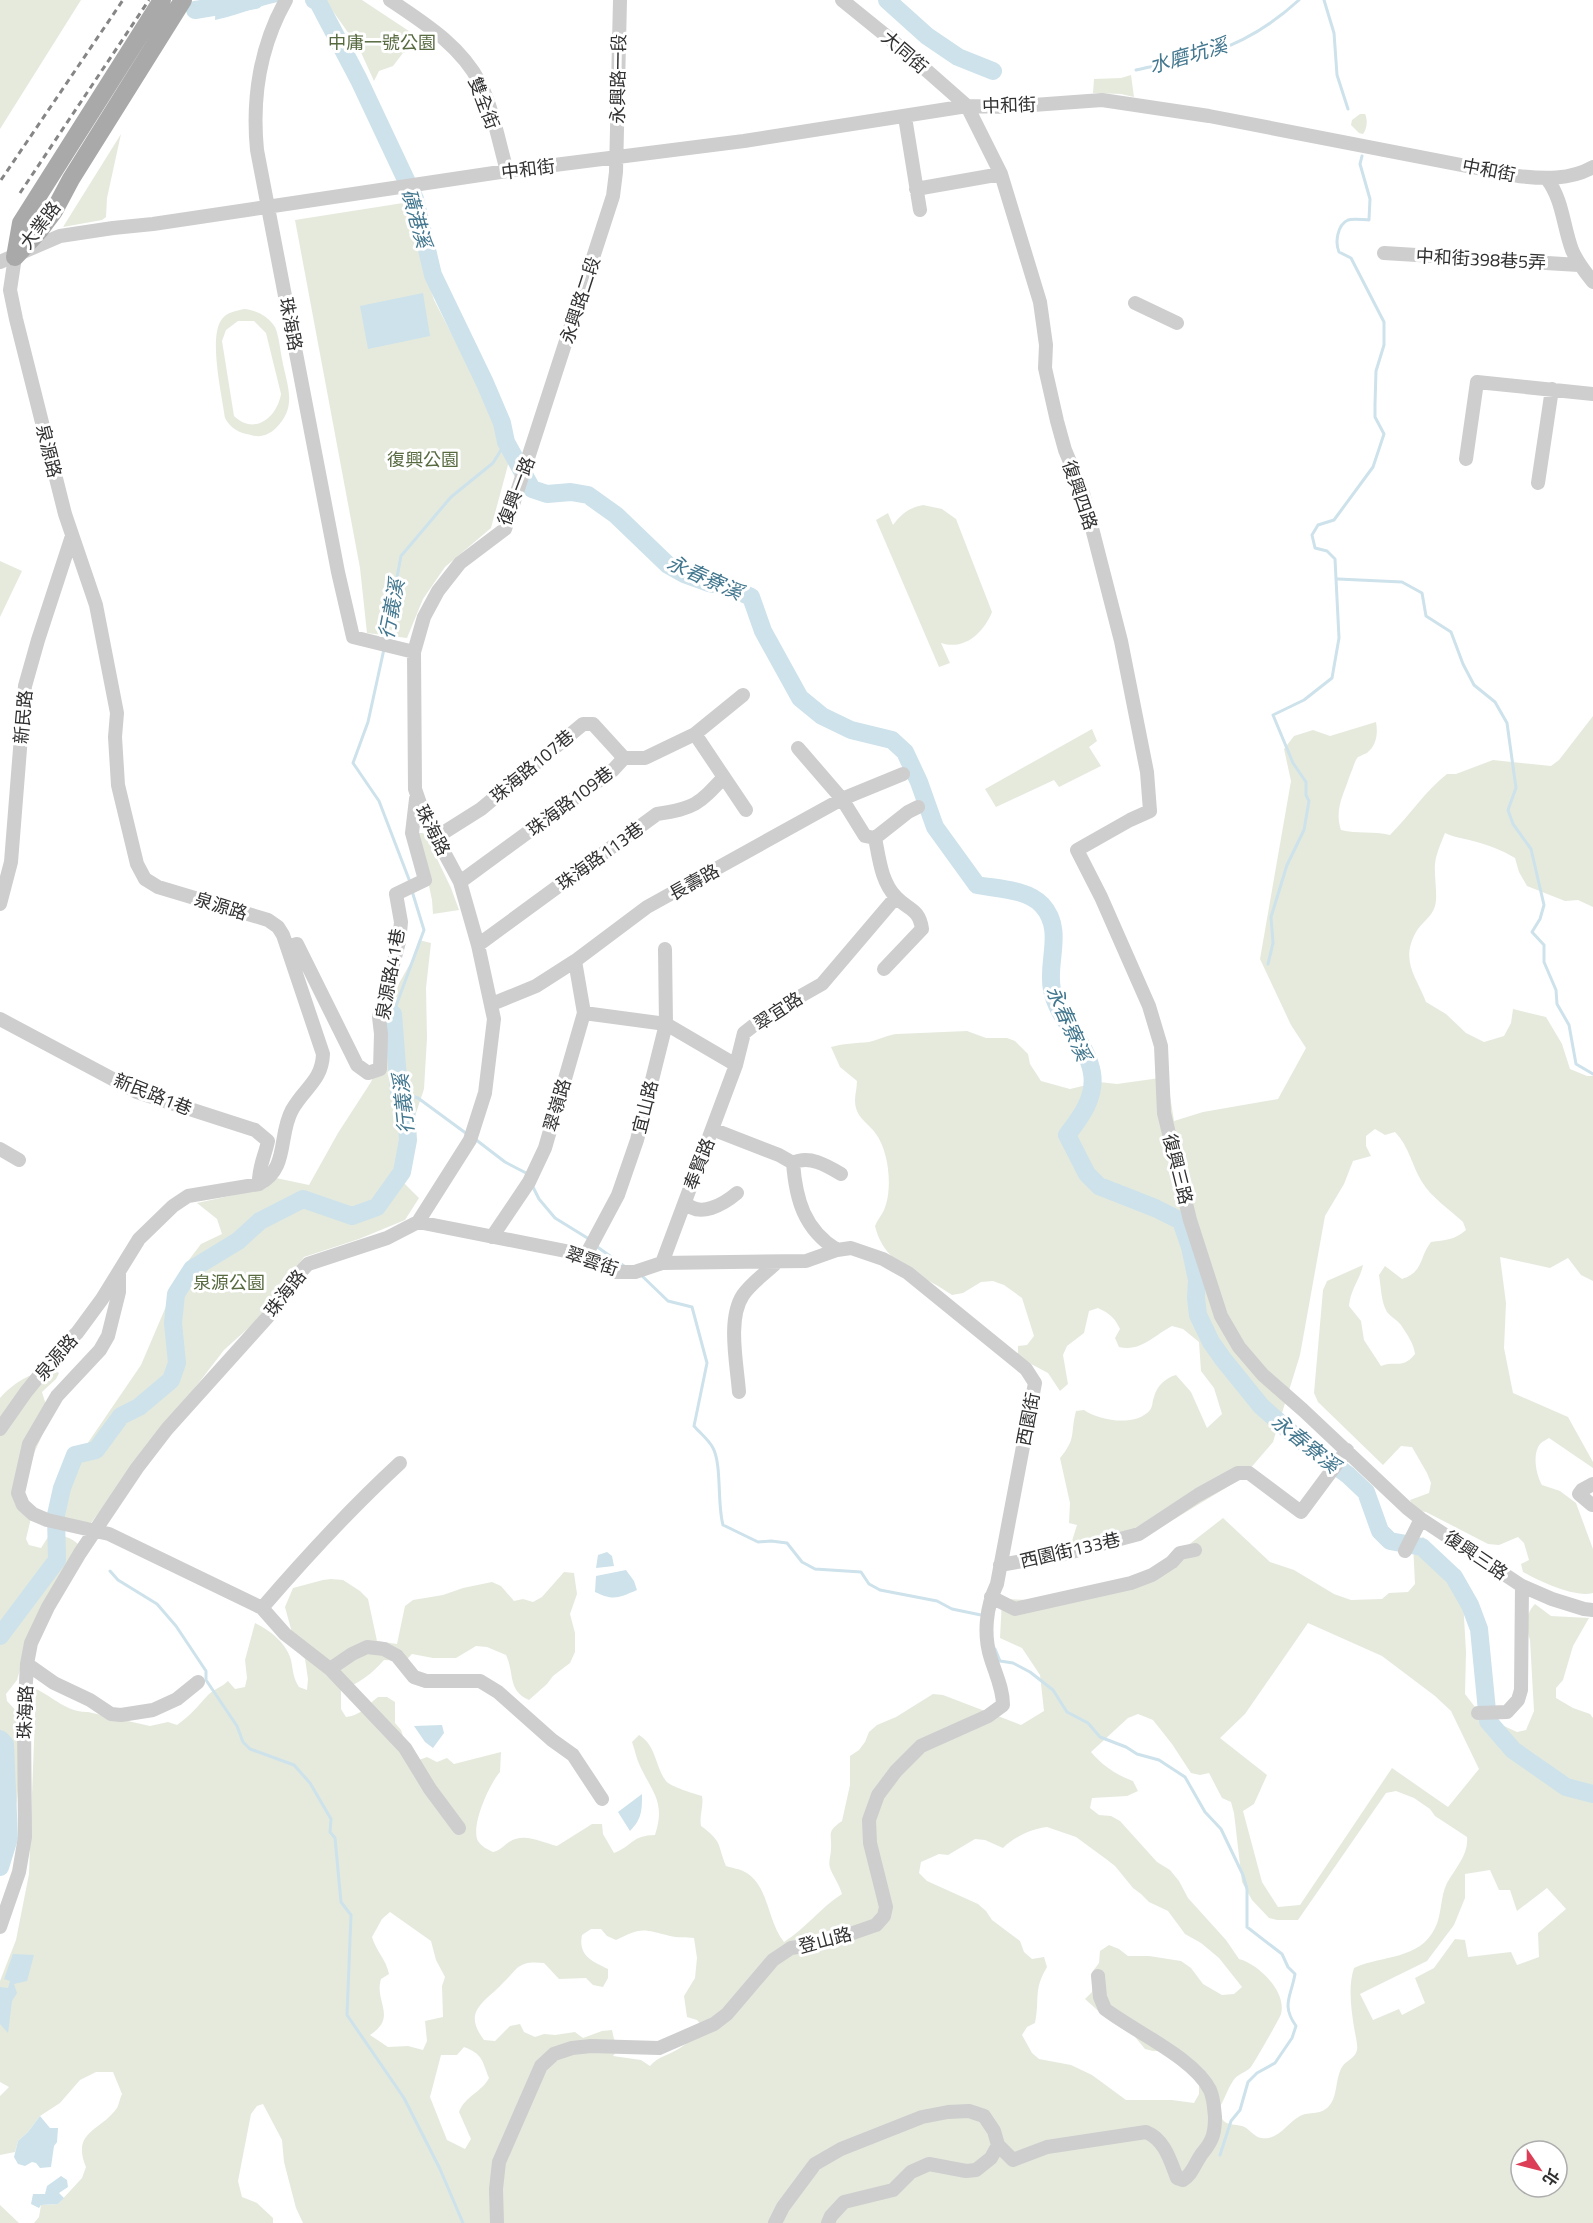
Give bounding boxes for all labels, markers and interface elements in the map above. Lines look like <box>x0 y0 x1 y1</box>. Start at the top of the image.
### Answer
street label: 大同街 <box>876 24 934 80</box>
water label: 水磨坑溪 <box>1145 28 1234 81</box>
park label: 中庸一號公園 <box>328 29 436 56</box>
street label: 永興路一段 <box>604 34 632 124</box>
street label: 雙全街 <box>462 73 506 133</box>
street label: 中和街 <box>982 91 1036 119</box>
street label: 中和街 <box>500 152 556 186</box>
street label: 中和街 <box>1460 152 1518 188</box>
water label: 磺港溪 <box>394 185 441 254</box>
street label: 大業路 <box>13 195 67 255</box>
street label: 中和街398巷5弄 <box>1415 242 1547 276</box>
street label: 永興路二段 <box>553 253 607 347</box>
street label: 珠海路 <box>273 295 309 353</box>
street label: 泉源路 <box>29 422 69 480</box>
park label: 復興公園 <box>387 446 459 473</box>
street label: 復興一路 <box>490 453 542 529</box>
street label: 復興四路 <box>1056 457 1104 533</box>
water label: 永春寮溪 <box>662 547 751 609</box>
water label: 行義溪 <box>370 574 413 641</box>
street label: 新民路 <box>7 689 39 745</box>
street label: 珠海路107巷 <box>484 723 580 809</box>
street label: 珠海路109巷 <box>521 759 619 843</box>
street label: 珠海路 <box>409 800 457 860</box>
street label: 珠海路113巷 <box>551 815 649 897</box>
street label: 長壽路 <box>664 857 724 907</box>
street label: 泉源路 <box>191 885 251 927</box>
street label: 泉源路41巷 <box>369 926 411 1022</box>
water label: 永春寮溪 <box>1039 980 1101 1069</box>
street label: 翠宜路 <box>748 985 808 1037</box>
street label: 新民路1巷 <box>110 1066 196 1122</box>
water label: 行義溪 <box>384 1070 422 1135</box>
street label: 翠嶺路 <box>537 1075 577 1135</box>
street label: 宜山路 <box>625 1078 665 1136</box>
street label: 復興三路 <box>1156 1131 1200 1207</box>
street label: 奉賢路 <box>677 1134 721 1194</box>
street label: 翠雲街 <box>562 1239 622 1283</box>
street label: 珠海路 <box>258 1263 312 1323</box>
park label: 泉源公園 <box>193 1269 265 1296</box>
street label: 泉源路 <box>28 1328 84 1386</box>
street label: 西園街 <box>1010 1390 1046 1448</box>
water label: 永春寮溪 <box>1265 1406 1349 1482</box>
street label: 復興三路 <box>1439 1524 1513 1586</box>
street label: 西園街133巷 <box>1017 1525 1123 1575</box>
street label: 珠海路 <box>11 1685 39 1739</box>
street label: 登山路 <box>795 1920 855 1960</box>
north arrow <box>1509 2139 1569 2199</box>
text: 北 <box>1537 2164 1566 2191</box>

